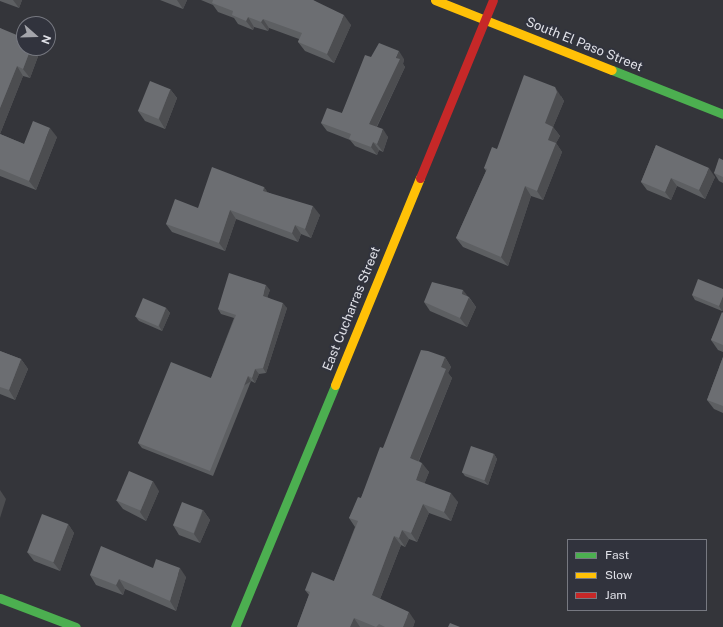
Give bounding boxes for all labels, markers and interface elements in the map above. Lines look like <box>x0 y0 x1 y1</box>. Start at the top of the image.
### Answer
street label: South El Paso Street <box>523 14 645 76</box>
north arrow <box>16 16 56 56</box>
text: N <box>39 34 53 46</box>
street label: East Cucharras Street <box>320 245 384 373</box>
legend <box>567 539 707 611</box>
text: Fast <box>605 548 629 562</box>
text: Slow <box>605 568 632 582</box>
text: Jam <box>605 588 627 602</box>

